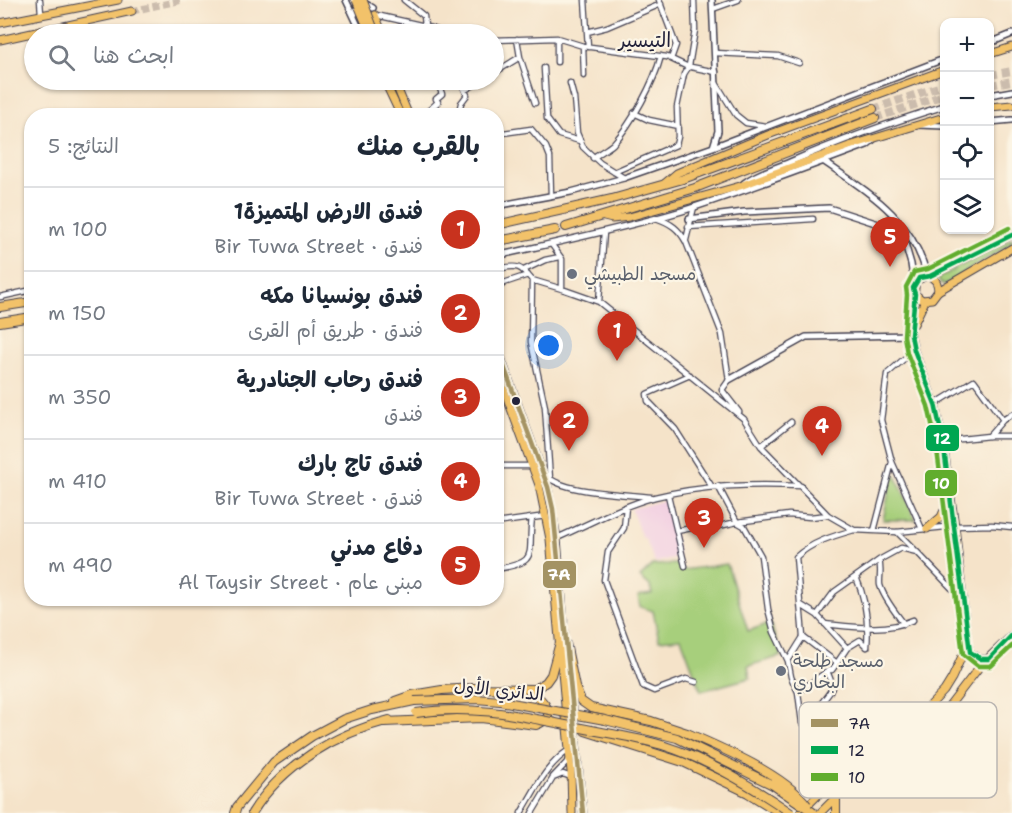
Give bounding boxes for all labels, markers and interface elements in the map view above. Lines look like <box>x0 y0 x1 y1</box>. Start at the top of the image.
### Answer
map controls <box>940 18 994 234</box>
button: + <box>940 18 994 72</box>
search box <box>24 24 504 90</box>
district label: التيسير <box>617 27 671 53</box>
icon: search <box>45 41 78 74</box>
text: ابحث هنا <box>93 41 174 70</box>
button: − <box>940 72 994 126</box>
button: locate <box>940 126 994 180</box>
text: بالقرب منك <box>357 128 480 163</box>
text: النتائج: 5 <box>48 133 119 159</box>
button: layers <box>940 180 994 234</box>
text: فندق الارض المتميزة1 <box>233 197 423 226</box>
text: 100 m <box>48 216 108 242</box>
text: 1 <box>456 216 465 242</box>
pin: 5 <box>870 218 910 267</box>
text: فندق · Bir Tuwa Street <box>215 233 423 259</box>
place label: مسجد الطبيشي <box>584 262 696 290</box>
marker: مسجد الطبيشي <box>565 267 579 281</box>
text: فندق بونسيانا مكه <box>260 281 423 310</box>
text: 150 m <box>48 300 106 326</box>
text: 2 <box>454 300 468 326</box>
pin: 1 <box>598 312 636 361</box>
text: فندق · طريق أم القرى <box>248 317 423 343</box>
your location <box>534 331 563 360</box>
text: فندق رحاب الجنادرية <box>237 365 423 394</box>
text: 350 m <box>48 384 112 410</box>
text: 3 <box>454 384 468 410</box>
unlabelled marker <box>510 395 522 407</box>
text: فندق <box>384 401 423 427</box>
pin: 2 <box>550 402 588 451</box>
pin: 4 <box>802 406 842 456</box>
line badge: 12 <box>925 424 960 452</box>
text: 12 <box>933 428 951 449</box>
text: فندق تاج بارك <box>298 449 423 478</box>
text: 410 m <box>48 468 107 494</box>
text: 4 <box>454 468 468 494</box>
line badge: 10 <box>924 469 958 497</box>
text: 10 <box>932 473 950 494</box>
text: فندق · Bir Tuwa Street <box>215 485 423 511</box>
pin: 3 <box>684 498 724 548</box>
text: دفاع مدني <box>331 533 423 562</box>
text: 490 m <box>48 552 113 578</box>
text: 5 <box>454 552 467 578</box>
line badge: 7A <box>542 560 577 589</box>
text: 7A <box>547 564 571 585</box>
text: مبنى عام · Al Taysir Street <box>178 569 423 595</box>
place label: مسجد طلحة البخاري <box>793 649 884 695</box>
marker: مسجد طلحة البخاري <box>774 664 788 678</box>
street label: الدائري الأول <box>453 673 545 708</box>
legend <box>799 702 997 798</box>
text: 7A <box>848 713 870 734</box>
text: 12 <box>848 740 865 761</box>
text: 10 <box>848 767 865 788</box>

